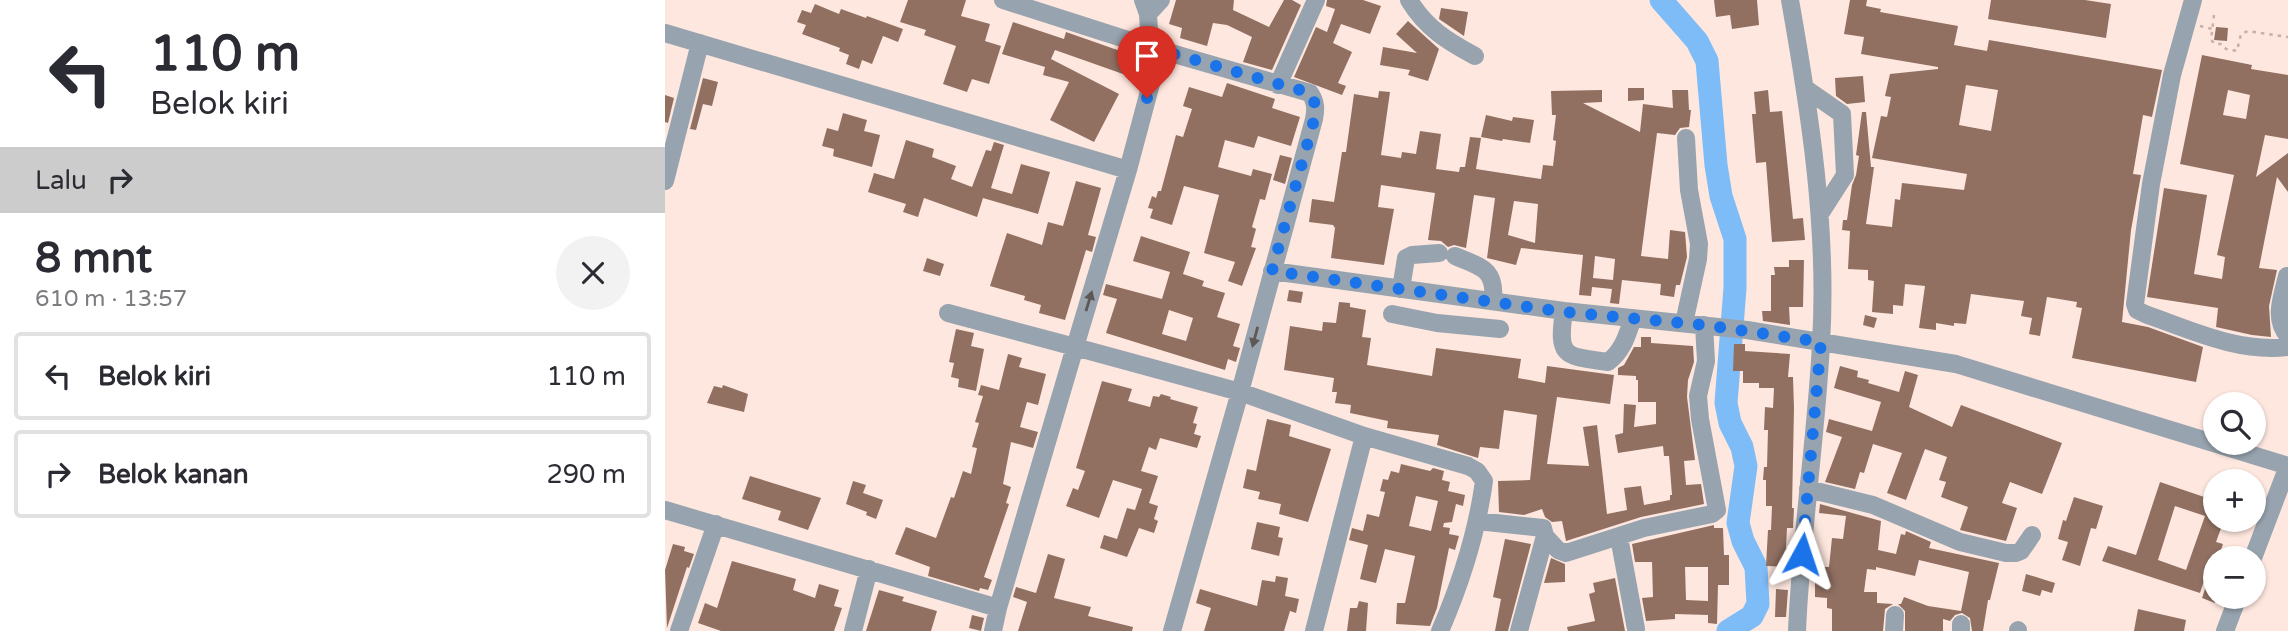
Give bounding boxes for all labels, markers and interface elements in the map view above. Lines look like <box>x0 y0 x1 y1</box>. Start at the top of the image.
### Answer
text: 110 m <box>150 25 300 84</box>
pin <box>1117 26 1177 98</box>
icon: left <box>35 28 126 119</box>
icon: arrive <box>1128 37 1166 75</box>
text: Belok kiri <box>150 85 289 123</box>
icon: right <box>101 161 139 199</box>
text: Lalu <box>35 165 87 196</box>
text: 8 mnt <box>35 233 152 284</box>
button: close <box>556 236 630 310</box>
text: 610 m · 13:57 <box>35 285 187 313</box>
one-way arrow <box>1084 290 1094 311</box>
one-way arrow <box>1249 326 1260 348</box>
icon: left <box>39 357 77 395</box>
text: Belok kiri <box>98 361 211 392</box>
text: 110 m <box>546 361 626 392</box>
map controls <box>2203 392 2266 609</box>
button: search <box>2203 392 2266 455</box>
icon: right <box>39 455 77 493</box>
text: Belok kanan <box>98 459 249 490</box>
text: 290 m <box>546 459 626 490</box>
button: + <box>2203 469 2266 532</box>
position arrow <box>1765 517 1839 591</box>
button: − <box>2203 546 2266 609</box>

